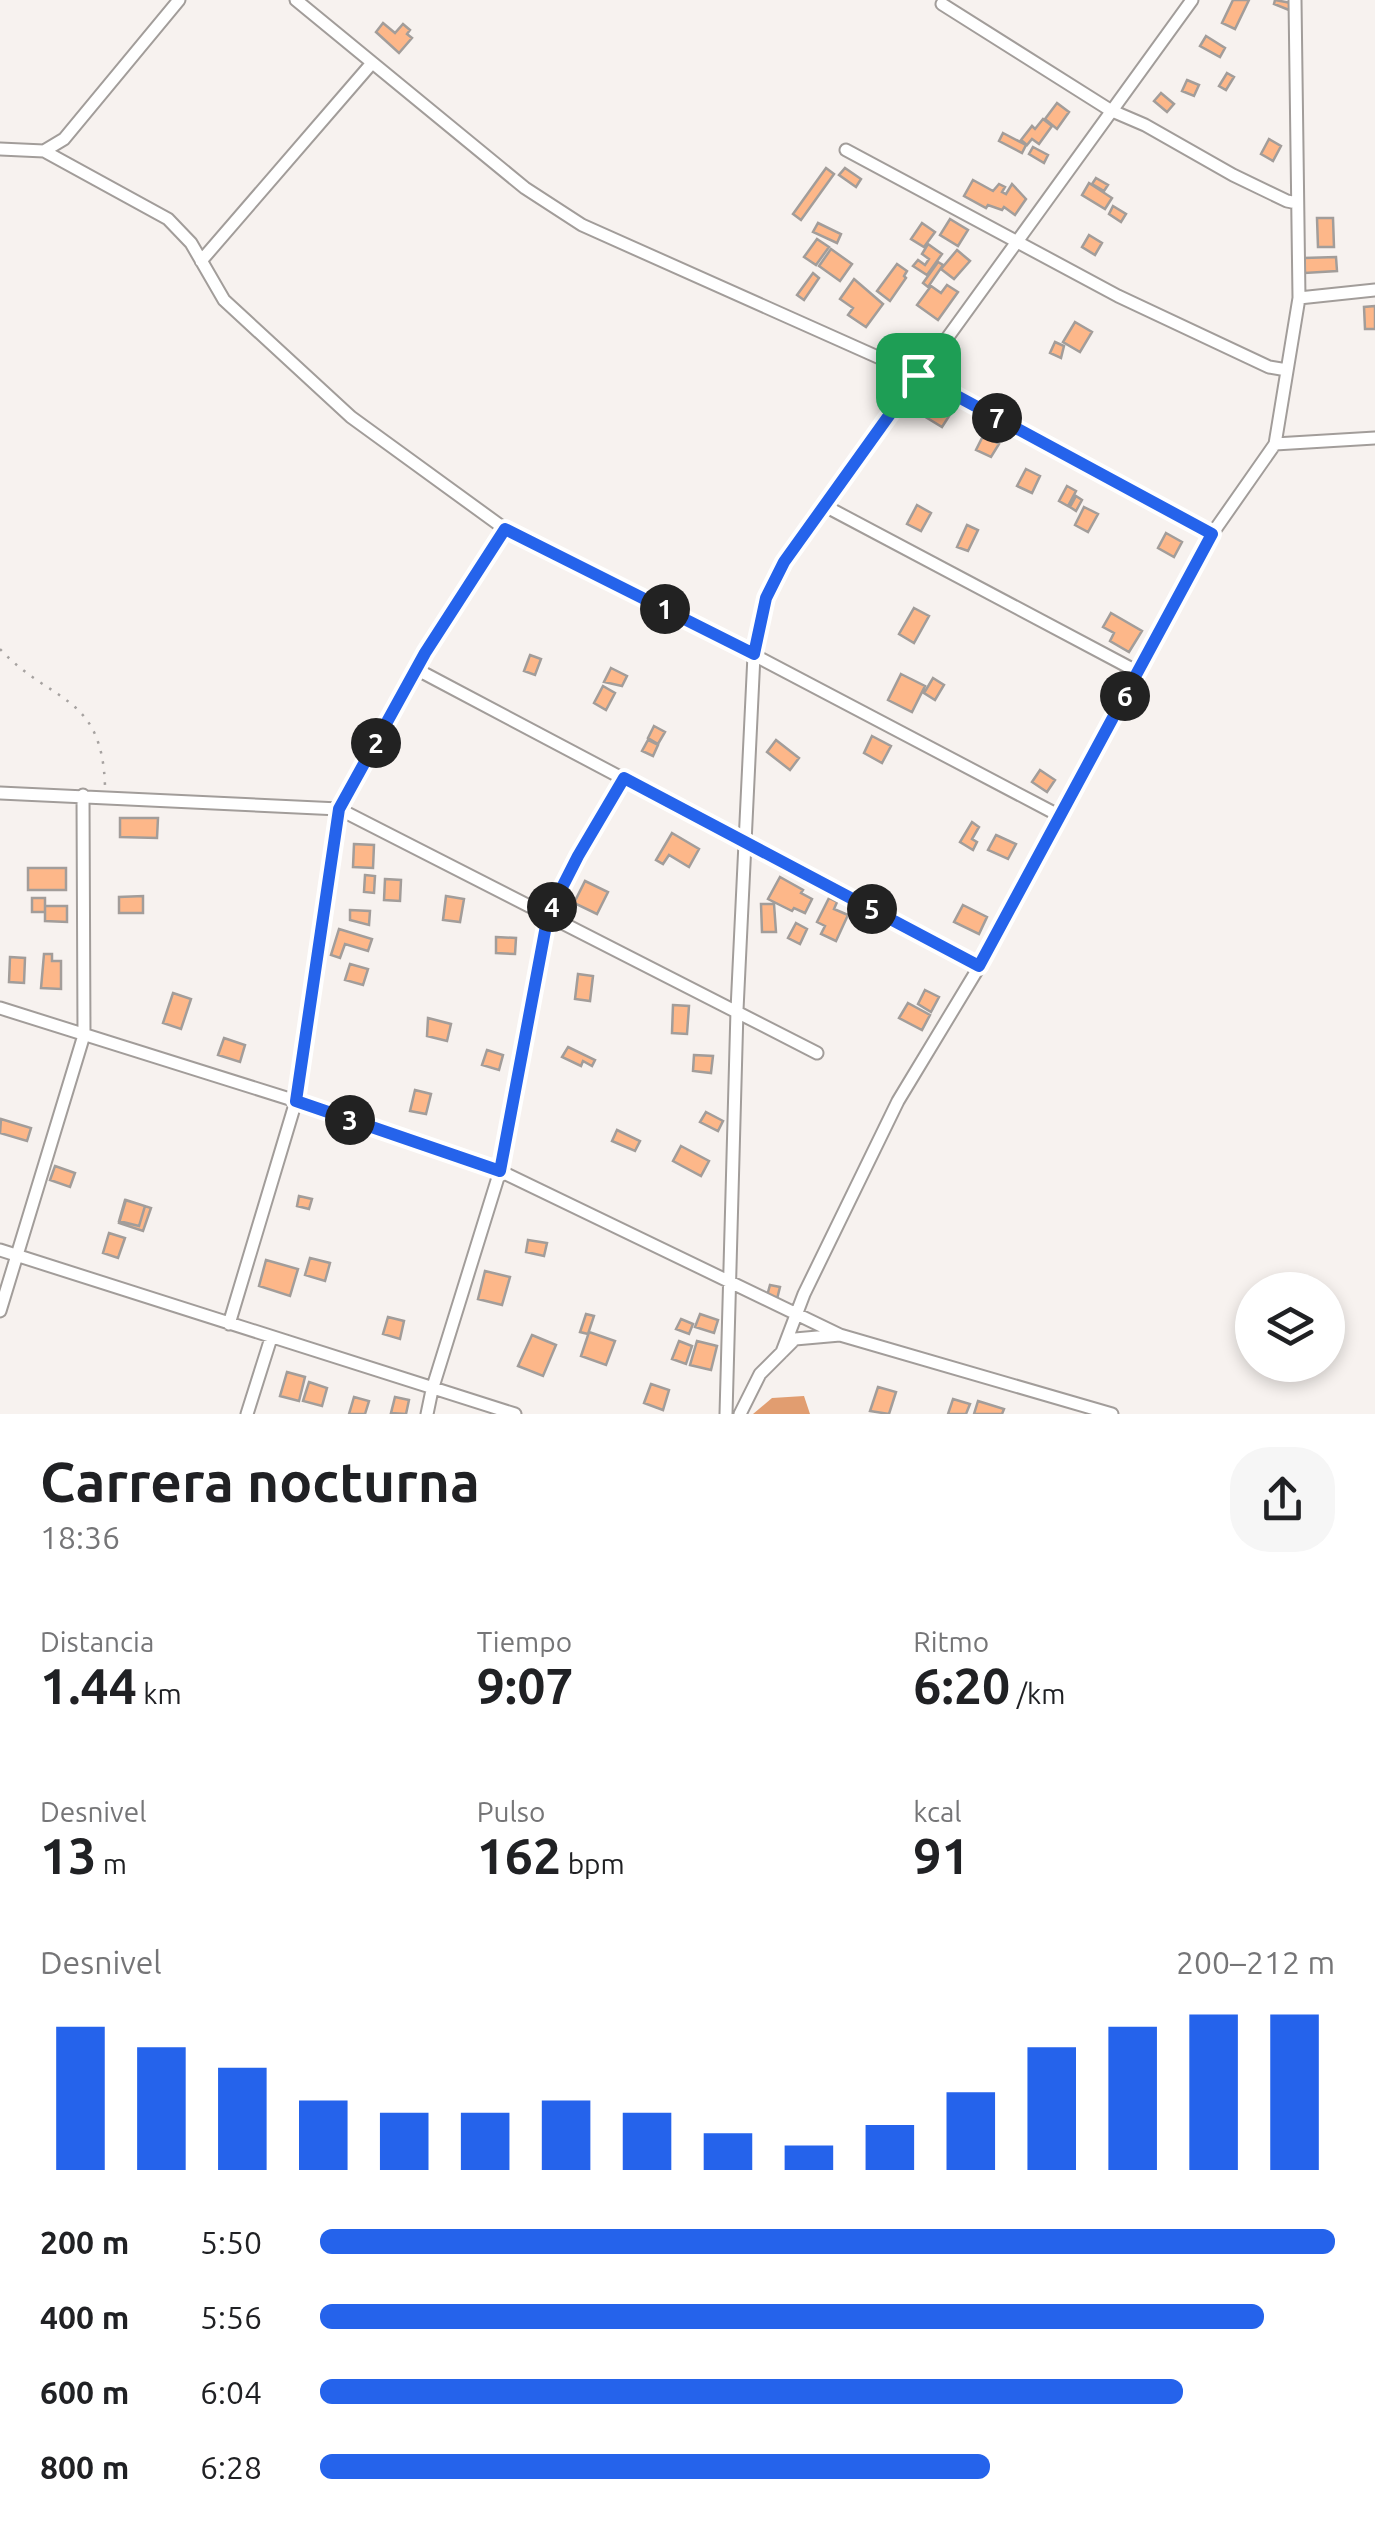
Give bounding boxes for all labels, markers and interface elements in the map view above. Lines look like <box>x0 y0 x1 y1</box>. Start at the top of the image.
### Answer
pin <box>876 333 961 418</box>
icon: arrive <box>891 348 946 403</box>
pin: 7 <box>972 393 1022 443</box>
text: 7 <box>989 402 1005 433</box>
pin: 1 <box>640 584 690 634</box>
text: 1 <box>657 593 673 624</box>
pin: 6 <box>1100 671 1150 721</box>
text: 6 <box>1117 680 1133 711</box>
pin: 2 <box>351 718 401 768</box>
text: 2 <box>368 727 384 758</box>
pin: 4 <box>527 882 577 932</box>
pin: 5 <box>847 884 897 934</box>
text: 4 <box>544 891 560 922</box>
text: 5 <box>864 893 880 924</box>
pin: 3 <box>325 1095 375 1145</box>
text: 3 <box>342 1104 358 1135</box>
map controls <box>1235 1272 1345 1382</box>
button: layers <box>1235 1272 1345 1382</box>
button: share <box>1230 1447 1335 1552</box>
text: Carrera nocturna <box>40 1451 480 1512</box>
text: 18:36 <box>40 1519 120 1555</box>
text: Distancia <box>40 1626 154 1657</box>
text: Tiempo <box>477 1626 572 1657</box>
text: Ritmo <box>913 1626 989 1657</box>
text: 1.44 <box>40 1657 137 1713</box>
text: 9:07 <box>477 1657 574 1713</box>
text: 6:20 <box>913 1657 1010 1713</box>
text: km <box>137 1678 182 1709</box>
text: /km <box>1010 1678 1065 1709</box>
text: Desnivel <box>40 1796 147 1827</box>
text: Pulso <box>477 1796 545 1827</box>
text: kcal <box>913 1796 962 1827</box>
text: 13 <box>40 1827 96 1883</box>
text: 162 <box>477 1827 561 1883</box>
text: 91 <box>913 1827 970 1883</box>
text: m <box>96 1848 127 1879</box>
text: bpm <box>561 1848 625 1879</box>
text: Desnivel <box>40 1944 162 1980</box>
text: 200–212 m <box>1176 1944 1335 1980</box>
text: 200 m <box>40 2224 129 2260</box>
text: 5:50 <box>200 2224 262 2260</box>
text: 400 m <box>40 2299 129 2335</box>
text: 5:56 <box>200 2299 262 2335</box>
text: 600 m <box>40 2374 129 2410</box>
text: 6:04 <box>200 2374 262 2410</box>
text: 800 m <box>40 2449 129 2485</box>
text: 6:28 <box>200 2449 262 2485</box>

